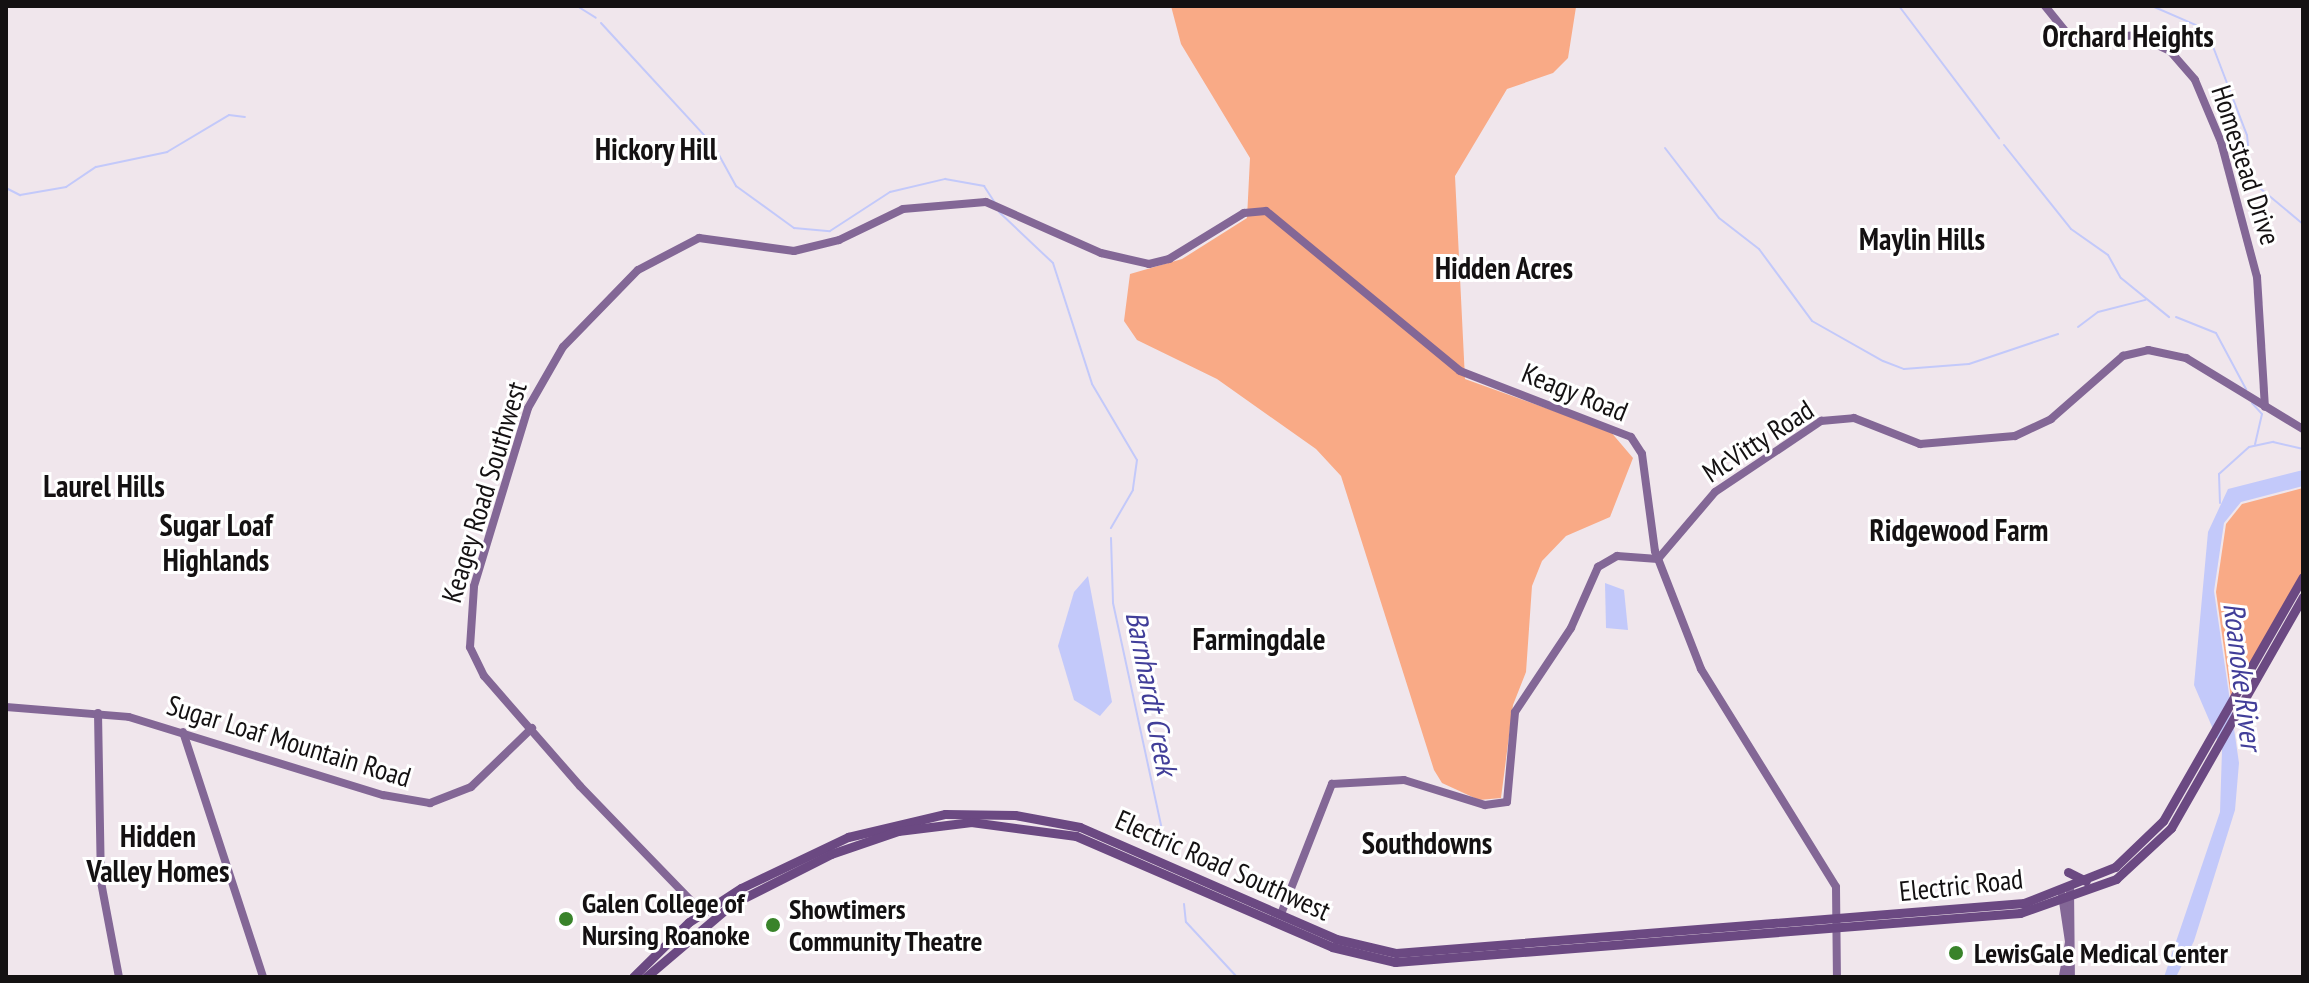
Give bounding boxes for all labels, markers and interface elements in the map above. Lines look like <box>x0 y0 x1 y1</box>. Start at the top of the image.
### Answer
district label: Orchard Heights <box>2042 18 2214 54</box>
street label: Homestead Drive <box>2204 81 2288 249</box>
district label: Hickory Hill <box>595 131 717 167</box>
district label: Maylin Hills <box>1859 221 1985 257</box>
district label: Hidden Acres <box>1434 250 1574 286</box>
street label: Keagy Road <box>1517 355 1633 429</box>
street label: Keagey Road Southwest <box>434 377 534 607</box>
street label: McVitty Road <box>1696 393 1820 489</box>
district label: Laurel Hills <box>43 468 165 504</box>
district label: Sugar Loaf Highlands <box>160 507 272 578</box>
district label: Ridgewood Farm <box>1870 512 2048 548</box>
water label: Roanoke River <box>2216 601 2270 751</box>
water label: Barnhardt Creek <box>1118 608 1186 778</box>
district label: Farmingdale <box>1192 621 1326 657</box>
street label: Sugar Loaf Mountain Road <box>163 688 415 794</box>
street label: Electric Road Southwest <box>1110 802 1336 928</box>
district label: Hidden Valley Homes <box>86 818 230 888</box>
district label: Southdowns <box>1362 825 1492 861</box>
street label: Electric Road <box>1897 862 2025 908</box>
place label: Galen College of Nursing Roanoke <box>582 886 750 952</box>
place label: Showtimers Community Theatre <box>789 892 984 958</box>
marker: Galen College of Nursing Roanoke <box>557 910 575 928</box>
marker: Showtimers Community Theatre <box>764 916 782 934</box>
place label: LewisGale Medical Center <box>1974 936 2228 970</box>
marker: LewisGale Medical Center <box>1945 942 1967 964</box>

